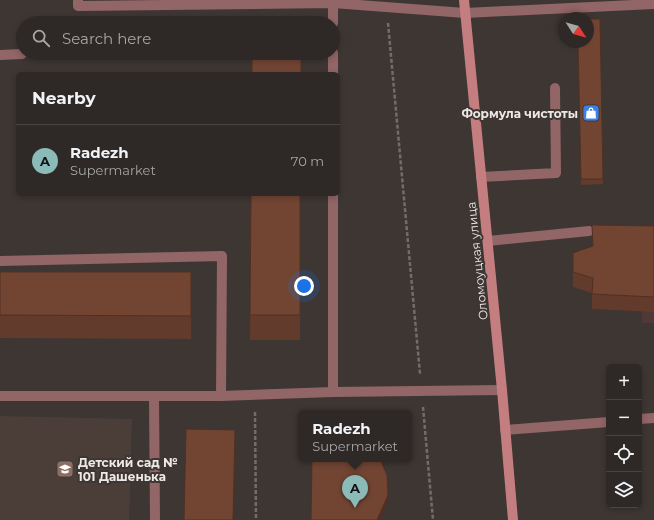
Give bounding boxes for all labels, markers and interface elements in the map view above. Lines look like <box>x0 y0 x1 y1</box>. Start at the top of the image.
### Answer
north arrow <box>558 12 594 48</box>
search box <box>16 16 340 60</box>
icon: search <box>30 27 52 49</box>
text: Search here <box>62 29 151 48</box>
text: Nearby <box>32 88 96 108</box>
shop icon: Формула чистоты <box>581 103 601 123</box>
place label: Формула чистоты <box>461 106 578 121</box>
text: Radezh <box>70 143 129 162</box>
text: A <box>40 153 50 169</box>
text: 70 m <box>291 153 324 169</box>
text: Supermarket <box>70 162 156 178</box>
street label: Оломоуцкая улица <box>463 201 491 321</box>
your location <box>294 276 314 296</box>
map controls <box>606 364 642 508</box>
button: + <box>606 364 642 400</box>
button: − <box>606 400 642 436</box>
popup <box>298 410 412 462</box>
text: Radezh <box>312 419 371 438</box>
button: locate <box>606 436 642 472</box>
text: Supermarket <box>312 438 398 454</box>
place label: Детский сад № 101 Дашенька <box>78 455 178 484</box>
school or university icon: Детский сад № 101 Дашенька <box>55 459 75 479</box>
button: layers <box>606 472 642 508</box>
pin: A <box>342 475 368 508</box>

